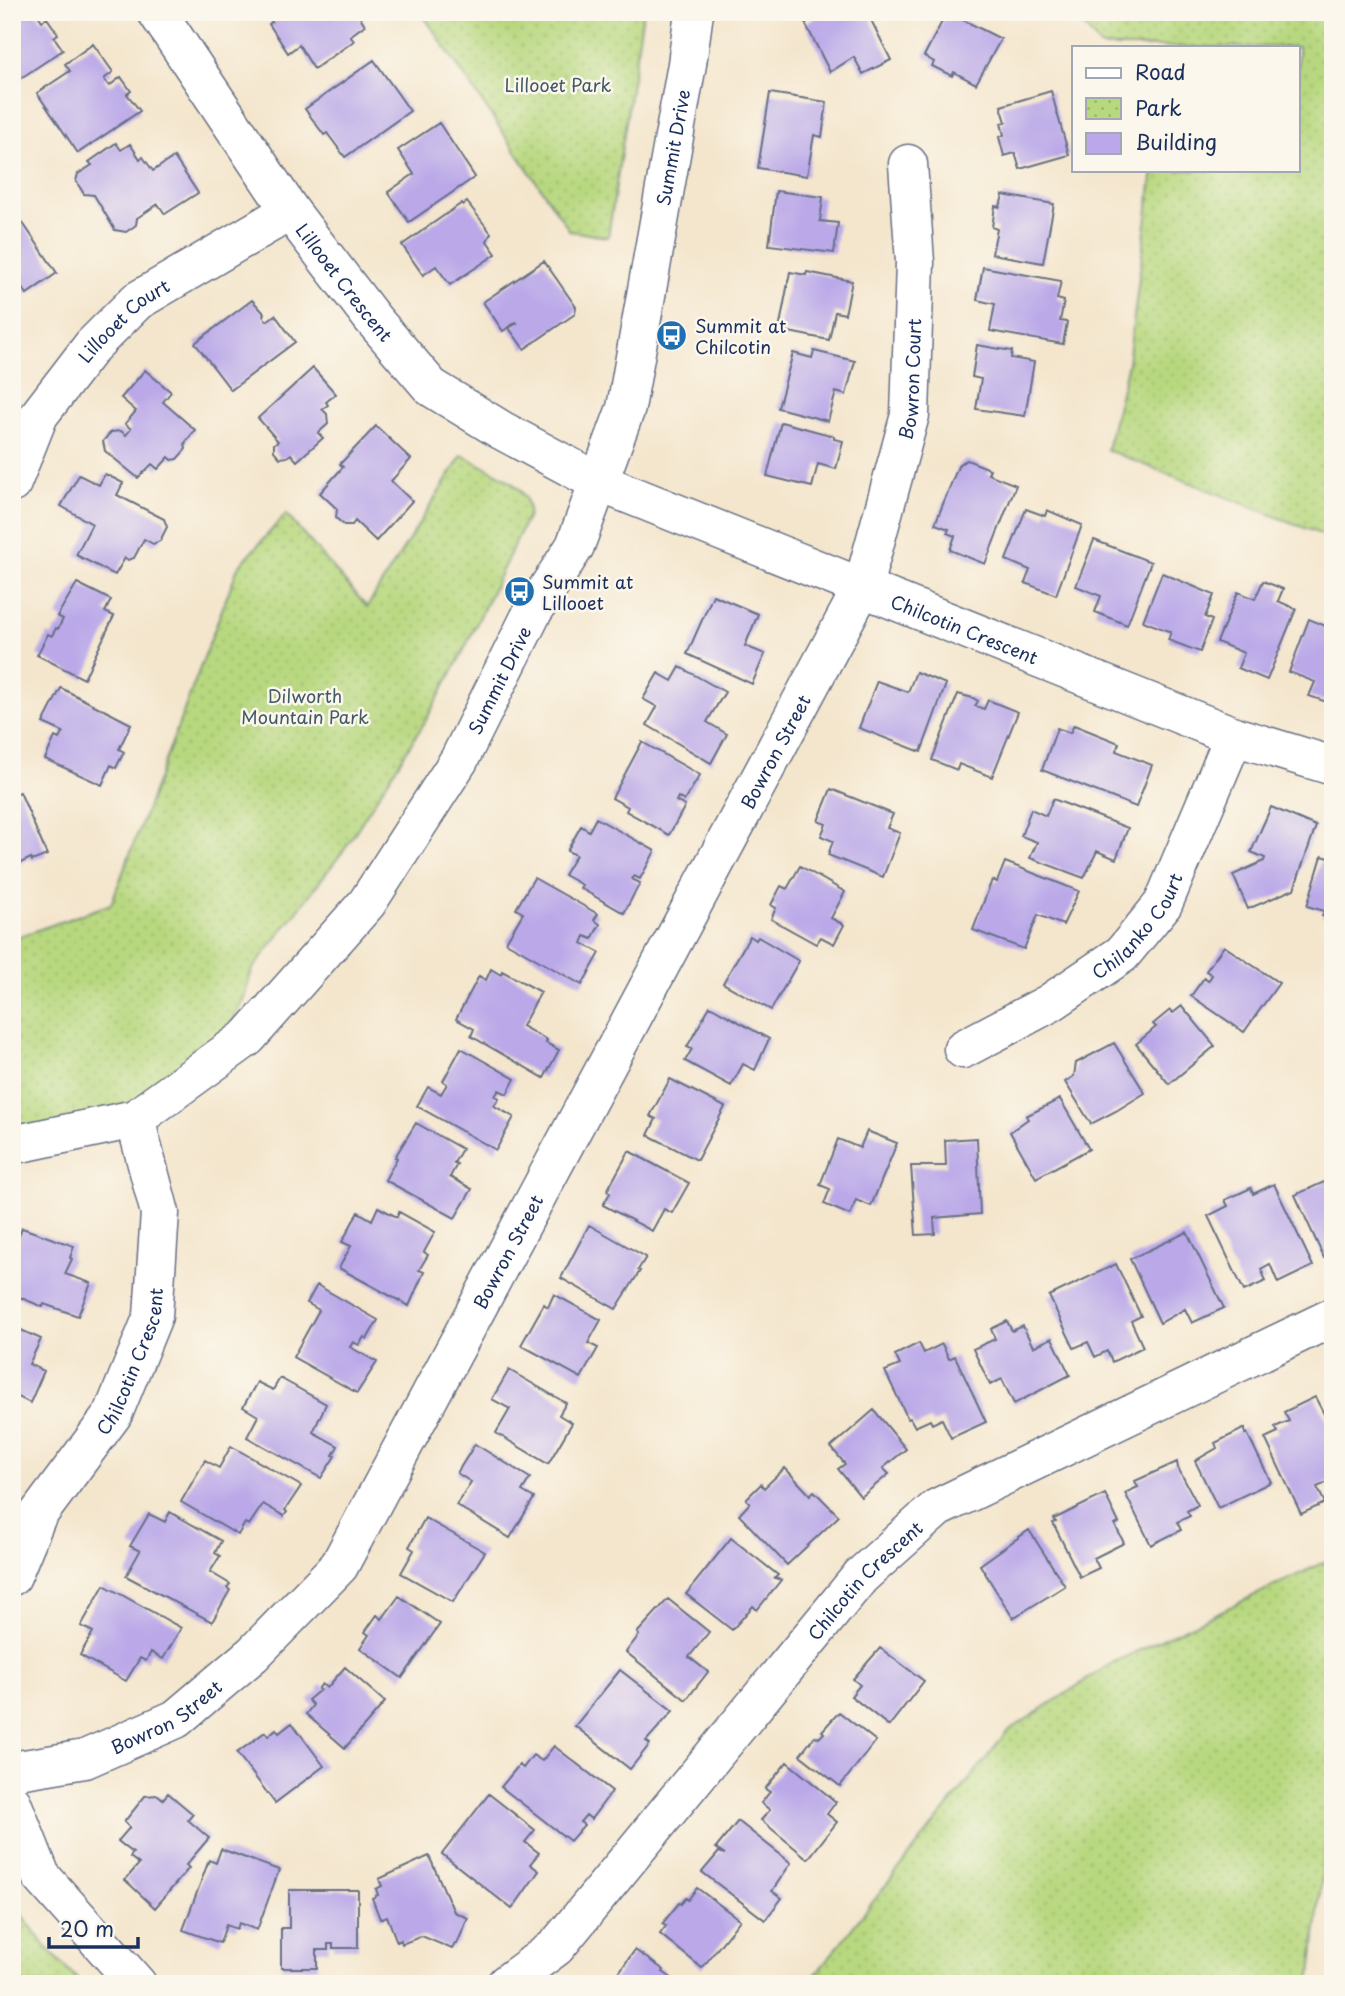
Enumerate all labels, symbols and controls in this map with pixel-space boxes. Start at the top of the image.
legend [1072,46,1300,172]
text: Road [1135,55,1186,87]
park label: Lillooet Park [504,71,612,98]
street label: Summit Drive [649,87,696,208]
text: Park [1135,91,1182,123]
text: Building [1135,125,1217,157]
street label: Lillooet Crescent [290,217,400,347]
street label: Lillooet Court [71,272,174,368]
place label: Summit at Chilcotin [695,312,786,360]
bus stop icon: Summit at Chilcotin [655,318,689,352]
street label: Bowron Court [891,318,927,442]
place label: Summit at Lillooet [542,568,633,616]
bus stop icon: Summit at Lillooet [502,574,536,608]
street label: Chilcotin Crescent [887,587,1042,670]
street label: Summit Drive [460,621,537,739]
park label: Dilworth Mountain Park [241,682,369,730]
street label: Bowron Street [733,689,816,813]
street label: Chilanko Court [1086,868,1188,985]
street label: Bowron Street [466,1189,549,1313]
street label: Chilcotin Crescent [89,1287,168,1440]
street label: Chilcotin Crescent [801,1514,928,1645]
street label: Bowron Street [106,1673,227,1760]
scale bar [49,1905,138,1949]
text: 20 m [60,1912,114,1944]

